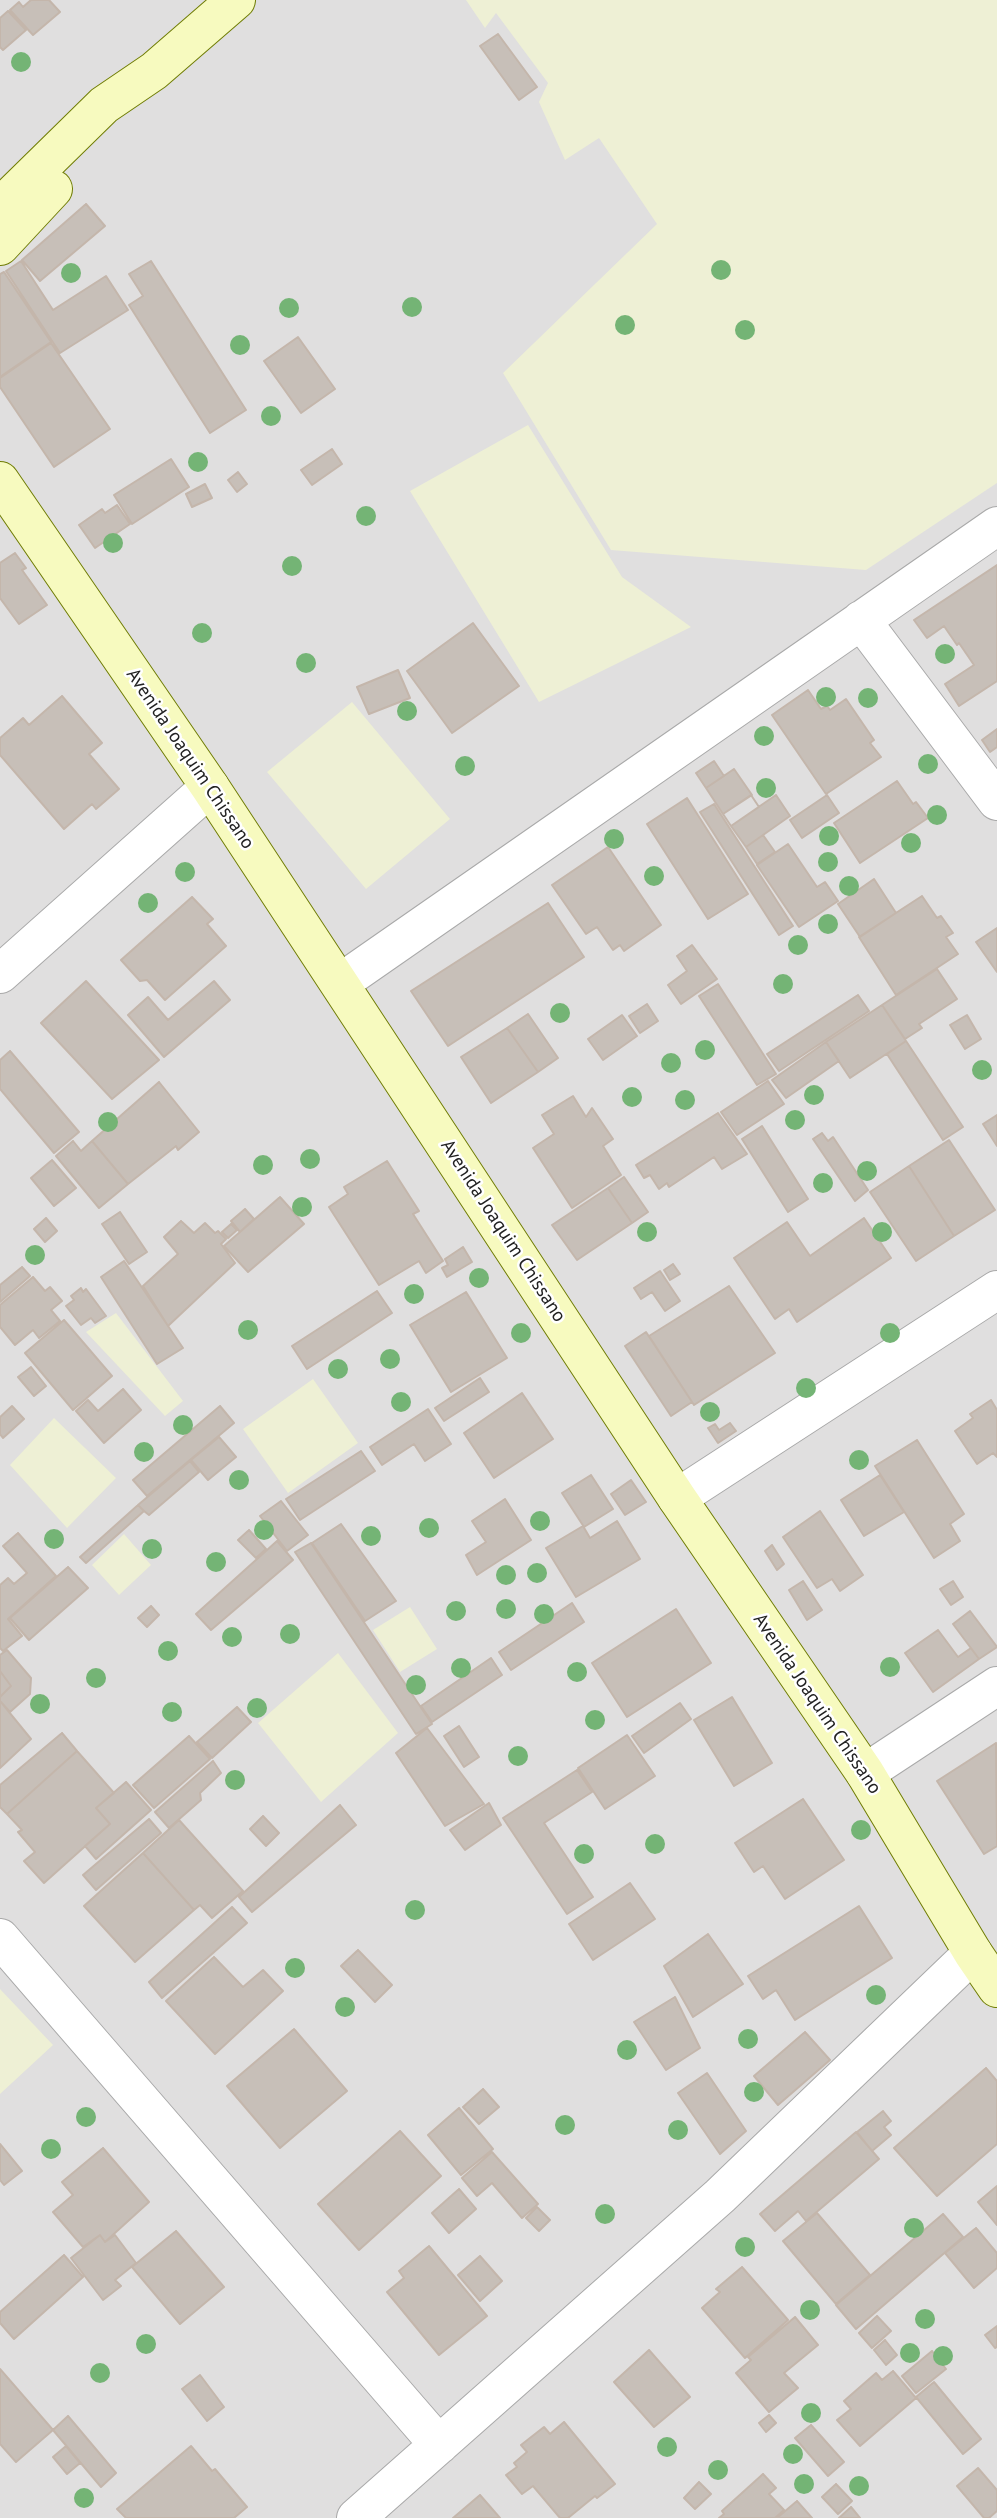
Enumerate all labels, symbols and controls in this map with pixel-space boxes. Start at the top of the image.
street label: Avenida Joaquim Chissano [121,664,259,854]
street label: Avenida Joaquim Chissano [435,1136,571,1326]
street label: Avenida Joaquim Chissano [748,1609,886,1799]

